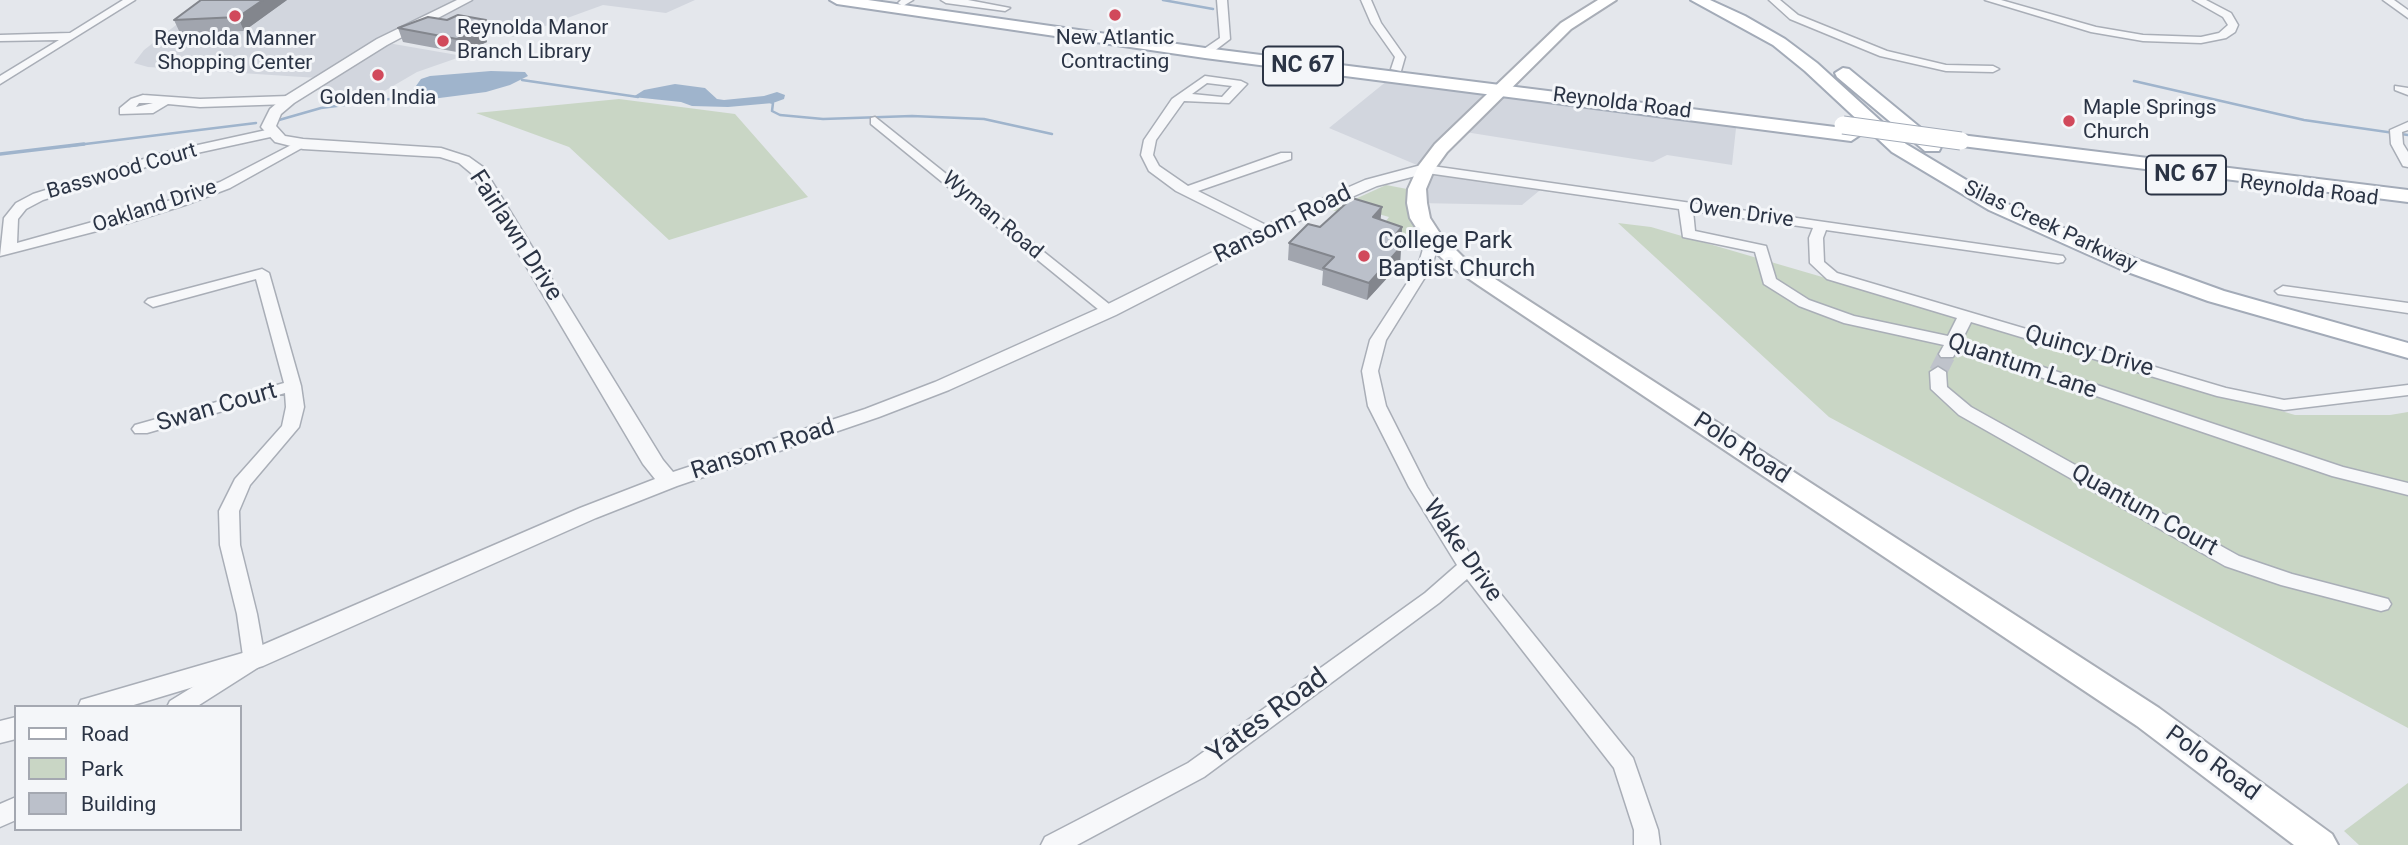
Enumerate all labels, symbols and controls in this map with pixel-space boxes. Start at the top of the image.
marker: New Atlantic Contracting [1107,7,1123,23]
marker: Reynolda Manner Shopping Center [227,8,243,24]
place label: Reynolda Manor Branch Library [457,16,608,66]
place label: New Atlantic Contracting [1056,26,1174,76]
place label: Reynolda Manner Shopping Center [154,27,316,77]
marker: Reynolda Manor Branch Library [435,33,451,49]
road number: NC 67 [1263,46,1343,86]
marker: Golden India [370,67,386,83]
street label: Reynolda Road [1551,83,1693,125]
place label: Golden India [320,86,436,112]
place label: Maple Springs Church [2083,96,2217,146]
marker: Maple Springs Church [2061,113,2077,129]
street label: Basswood Court [44,139,200,205]
road number: NC 67 [2146,156,2226,194]
street label: Fairlawn Drive [462,165,568,307]
street label: Wyman Road [937,167,1047,265]
street label: Reynolda Road [2238,170,2380,212]
street label: Oakland Drive [90,175,220,239]
street label: Silas Creek Parkway [1959,176,2141,278]
street label: Ransom Road [1210,179,1356,271]
street label: Owen Drive [1687,194,1795,234]
place label: College Park Baptist Church [1378,228,1535,284]
marker: College Park Baptist Church [1356,248,1372,264]
street label: Quincy Drive [2021,320,2157,384]
street label: Quantum Lane [1944,328,2100,406]
street label: Swan Court [154,377,280,439]
street label: Polo Road [1687,407,1795,491]
street label: Ransom Road [688,413,838,487]
street label: Quantum Court [2066,459,2222,563]
street label: Wake Drive [1416,494,1508,608]
street label: Yates Road [1201,662,1335,772]
legend [14,705,242,831]
street label: Polo Road [2159,720,2265,808]
text: Road [81,722,129,746]
text: Park [81,757,123,781]
text: Building [81,792,156,816]

